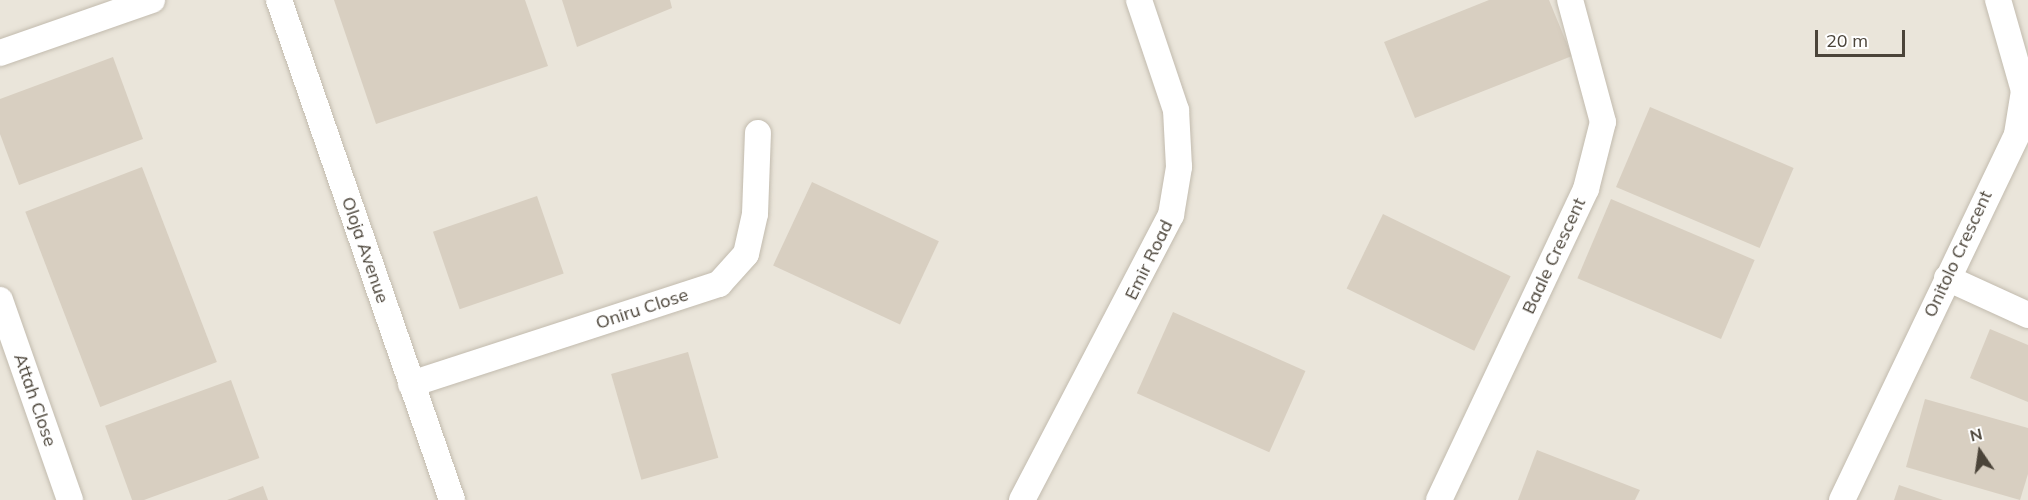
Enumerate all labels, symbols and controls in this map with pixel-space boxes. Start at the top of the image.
scale bar [1818,18,1908,56]
text: 20 m [1826,29,1868,52]
street label: Onitolo Crescent [1919,187,1997,321]
street label: Oloja Avenue [337,194,393,306]
street label: Baale Crescent [1518,195,1590,317]
street label: Emir Road [1120,217,1178,303]
street label: Oniru Close [593,284,691,334]
street label: Attah Close [9,351,61,449]
north arrow [1950,422,2010,482]
text: N [1968,423,1984,446]

